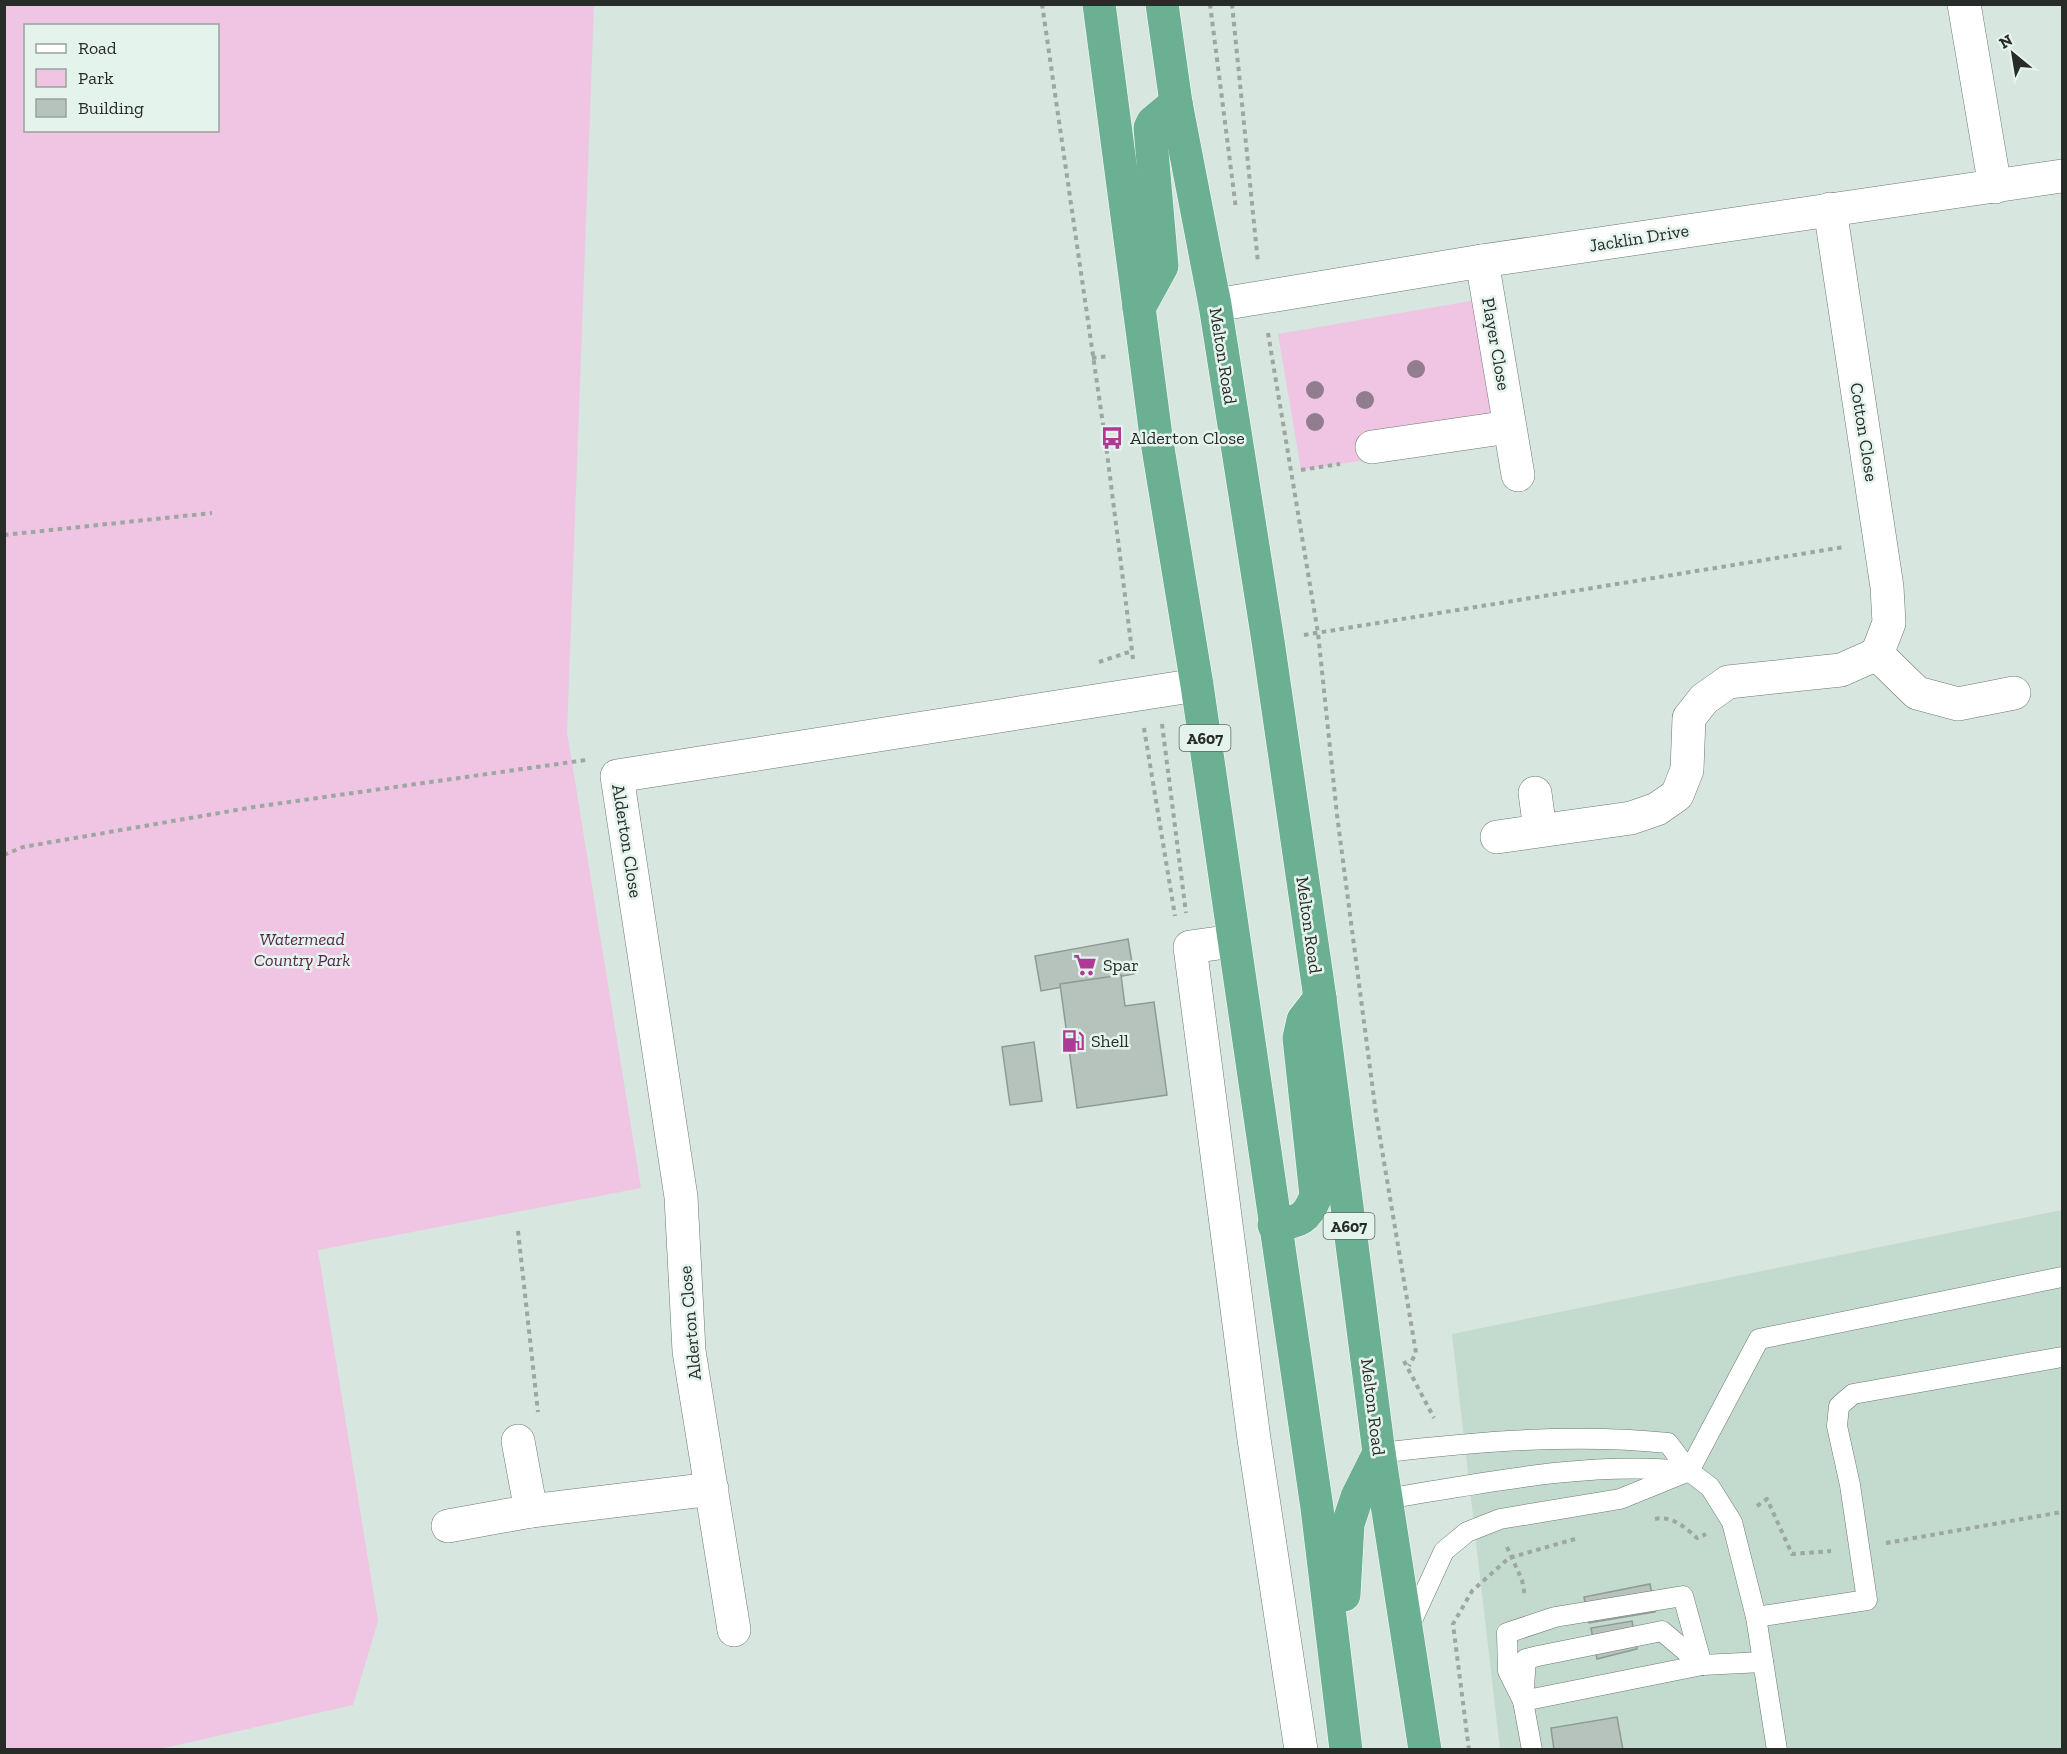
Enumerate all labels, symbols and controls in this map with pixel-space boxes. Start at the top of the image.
legend [24,24,219,132]
north arrow [1983,24,2043,84]
text: N [1996,30,2016,53]
text: Road [78,37,117,59]
text: Park [78,67,114,89]
text: Building [78,97,144,119]
street label: Jacklin Drive [1588,219,1690,257]
street label: Player Close [1477,296,1515,392]
street label: Melton Road [1204,306,1242,406]
street label: Cotton Close [1845,381,1883,483]
bus stop icon: Alderton Close [1099,425,1125,451]
place label: Alderton Close [1130,427,1245,449]
road number: A607 [1180,725,1230,751]
street label: Alderton Close [607,783,647,899]
street label: Melton Road [1291,875,1327,975]
park label: Watermead Country Park [254,928,350,971]
supermarket icon: Spar [1072,952,1098,978]
place label: Spar [1103,954,1139,976]
fuel station icon: Shell [1060,1028,1086,1054]
place label: Shell [1091,1030,1129,1052]
road number: A607 [1324,1213,1374,1239]
street label: Alderton Close [674,1265,706,1381]
street label: Melton Road [1356,1357,1390,1457]

